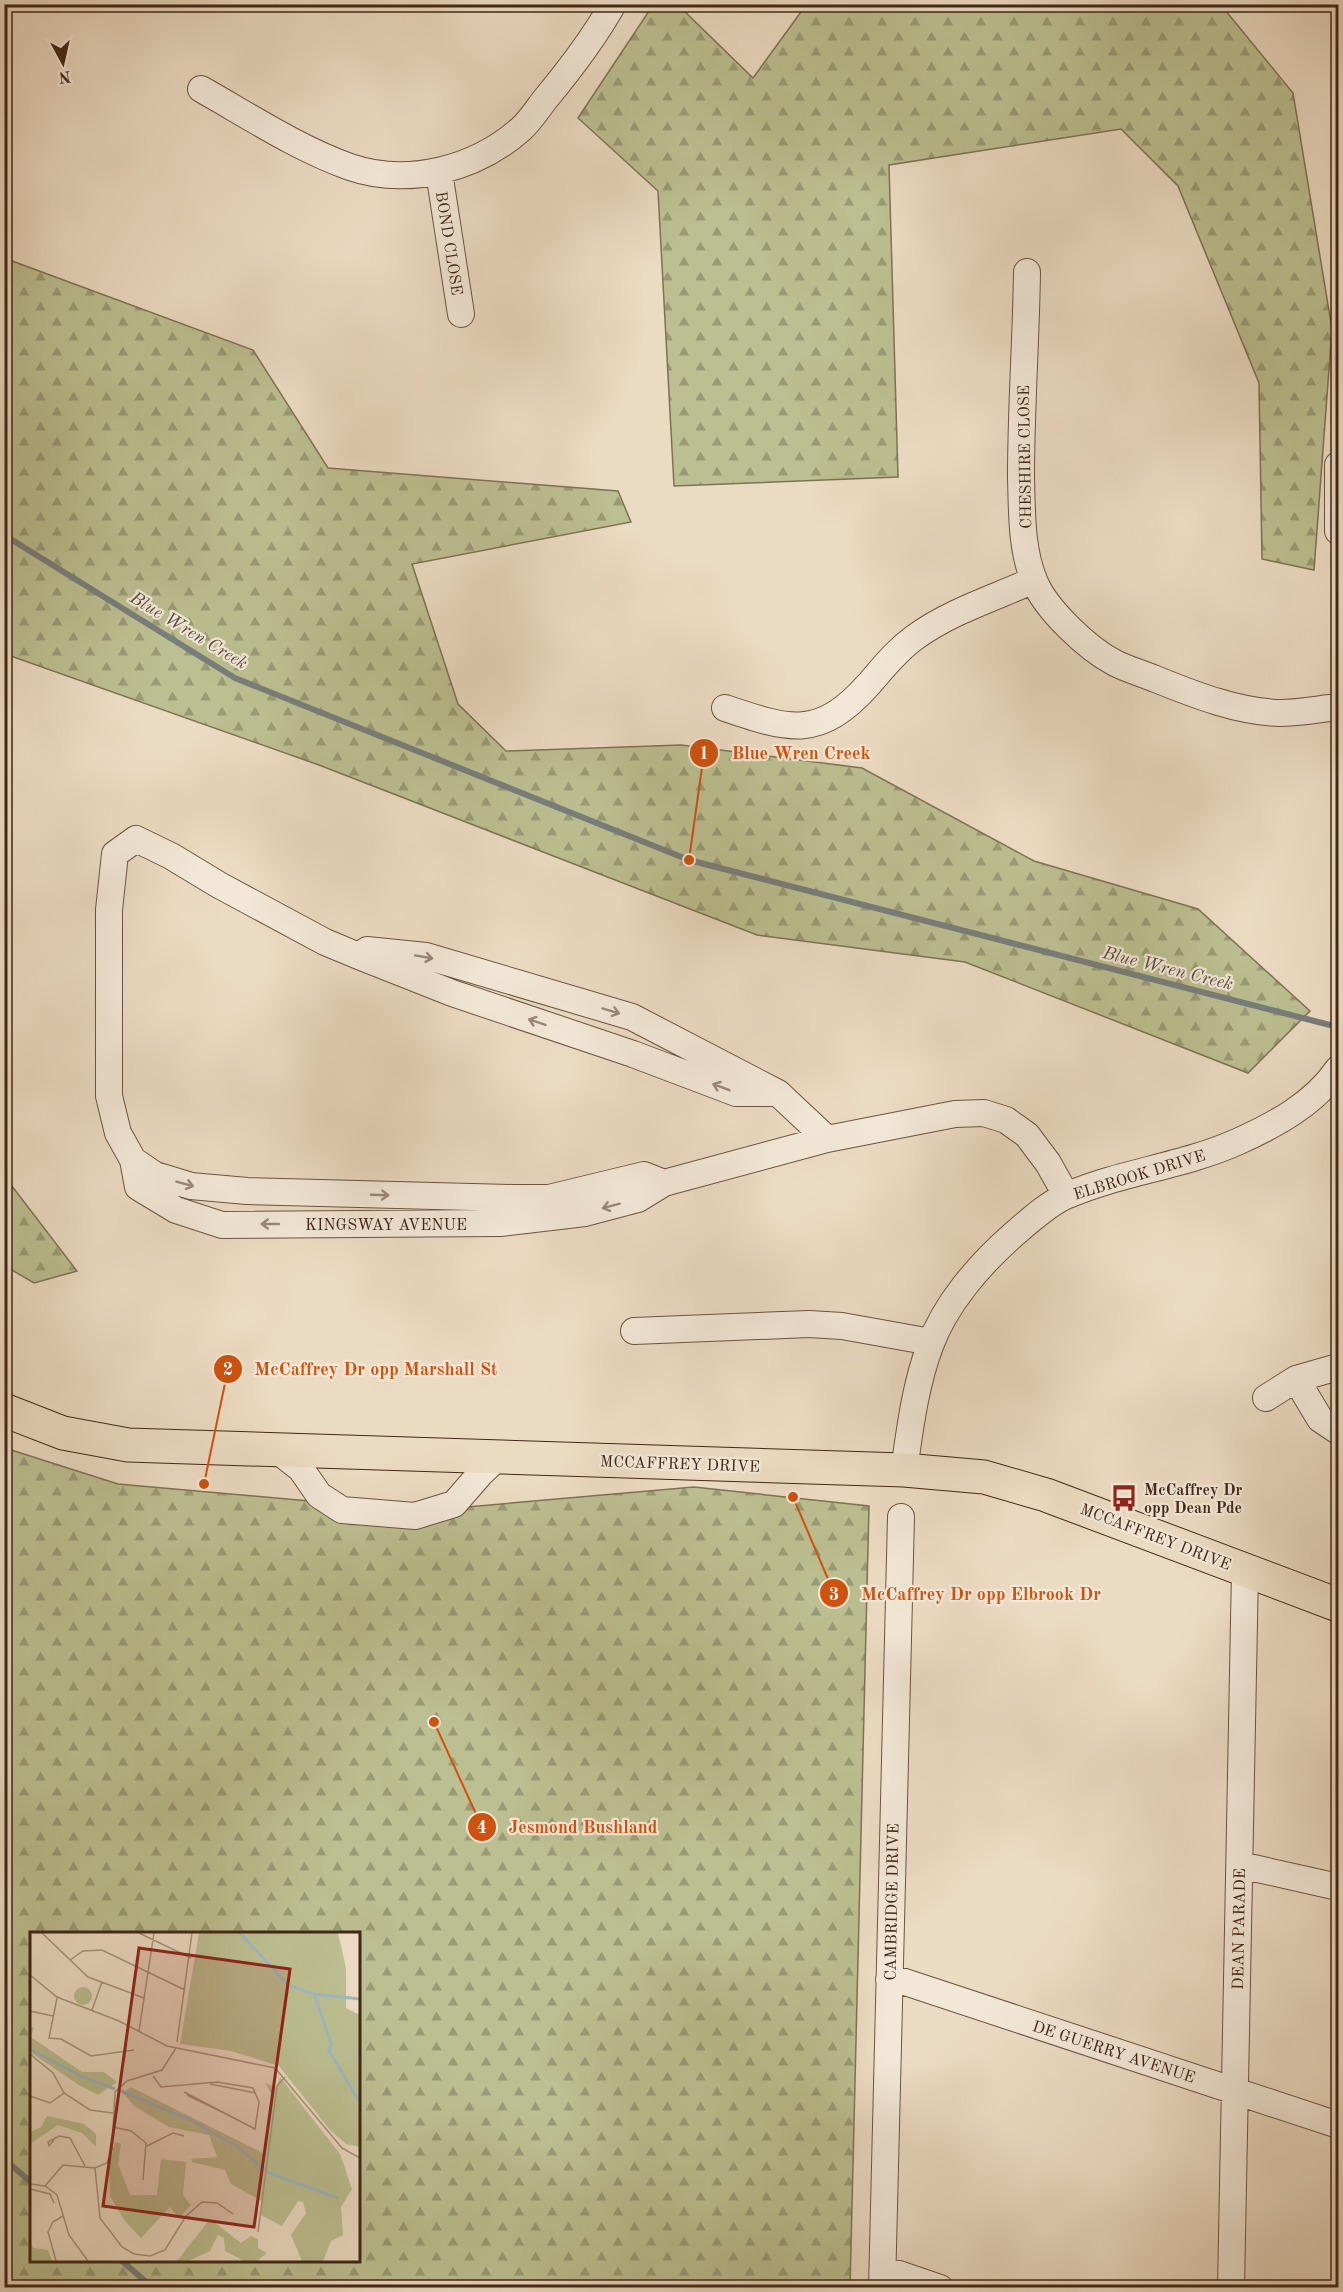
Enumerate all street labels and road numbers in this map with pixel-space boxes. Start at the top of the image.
street label: BOND CLOSE [432,190,464,296]
street label: CHESHIRE CLOSE [1017,385,1035,529]
street label: ELBROOK DRIVE [1072,1148,1207,1204]
street label: KINGSWAY AVENUE [305,1218,467,1234]
street label: MCCAFFREY DRIVE [600,1454,760,1476]
street label: MCCAFFREY DRIVE [1078,1502,1233,1574]
street label: CAMBRIDGE DRIVE [884,1823,902,1981]
street label: DEAN PARADE [1231,1868,1249,1990]
street label: DE GUERRY AVENUE [1030,2019,1197,2087]

